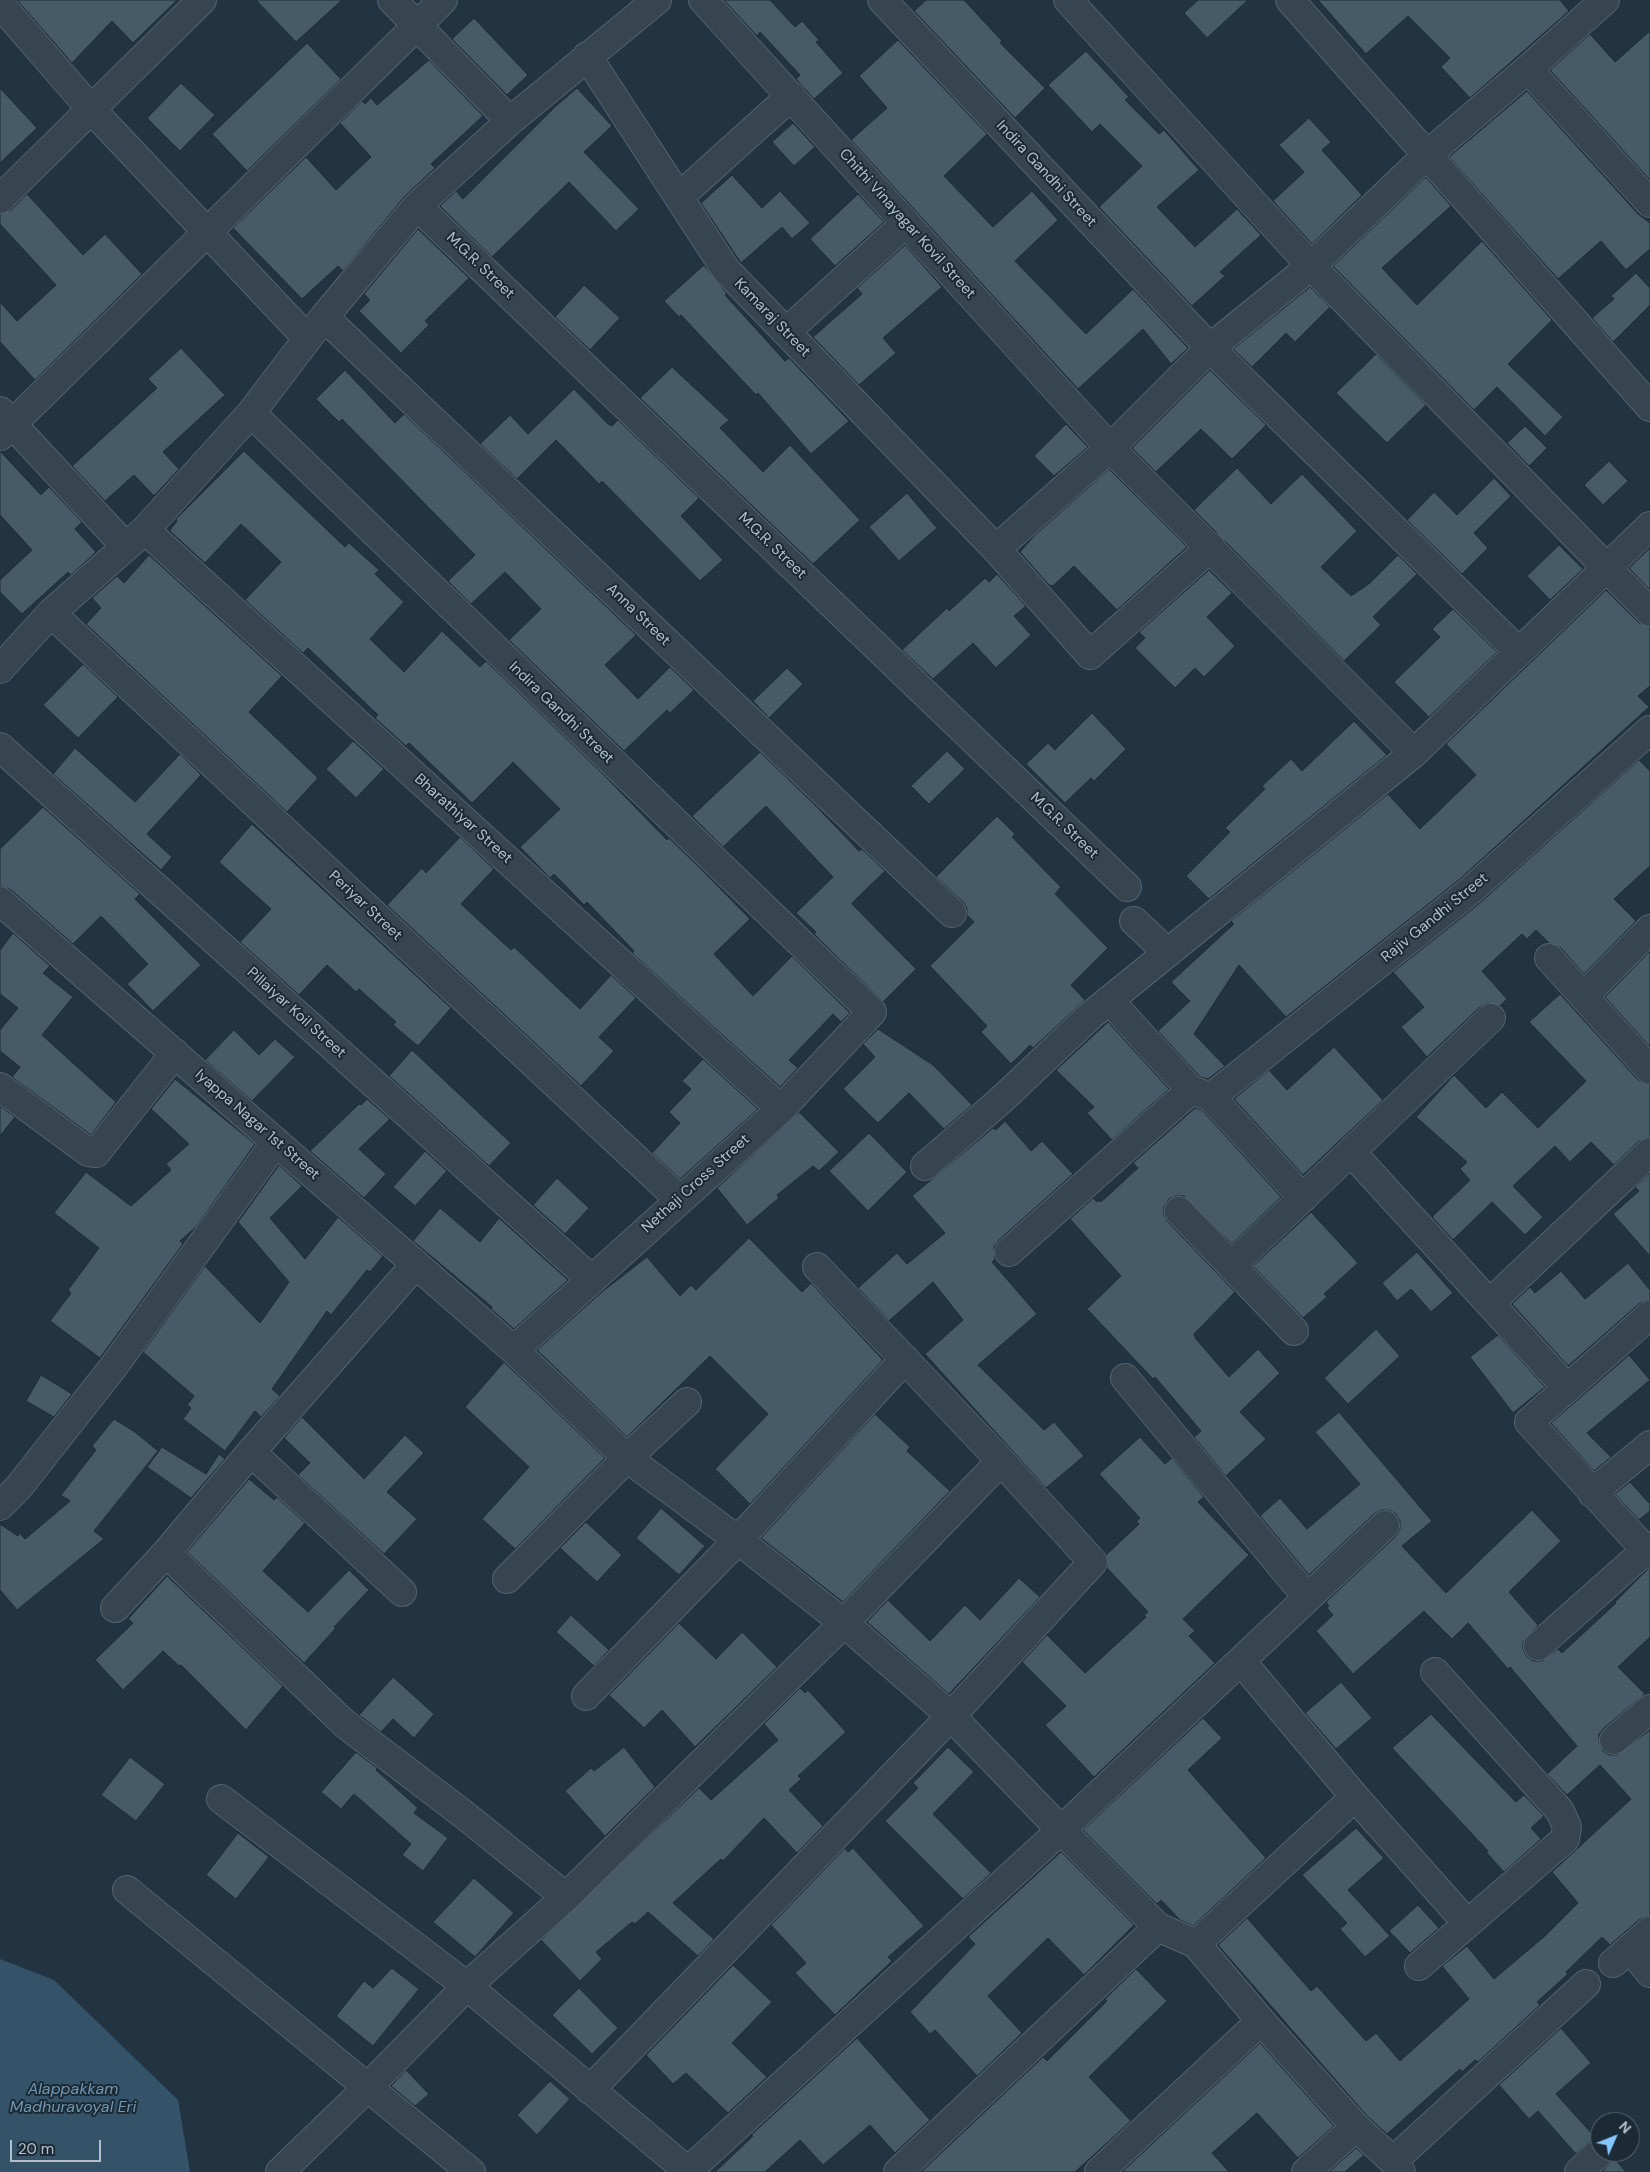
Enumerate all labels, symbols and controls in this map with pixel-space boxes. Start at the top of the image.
street label: Indira Gandhi Street [992,117,1100,231]
street label: Chithi Vinayagar Kovil Street [835,145,979,303]
street label: M.G.R. Street [442,229,518,303]
street label: Kamaraj Street [730,275,814,361]
street label: M.G.R. Street [734,509,810,583]
street label: Anna Street [602,580,674,650]
street label: Indira Gandhi Street [505,658,617,768]
street label: Bharathiyar Street [410,770,516,868]
street label: M.G.R. Street [1026,789,1102,863]
street label: Periyar Street [324,867,406,945]
street label: Rajiv Gandhi Street [1378,869,1492,967]
street label: Pillaiyar Koil Street [243,964,349,1062]
street label: Iyappa Nagar 1st Street [191,1066,323,1184]
street label: Nethaji Cross Street [638,1131,754,1237]
water label: Alappakkam Madhuravoyal Eri [10,2080,136,2118]
north arrow [1590,2112,1640,2162]
text: N [1615,2117,1635,2137]
scale bar [12,2130,104,2162]
text: 20 m [18,2139,54,2159]

